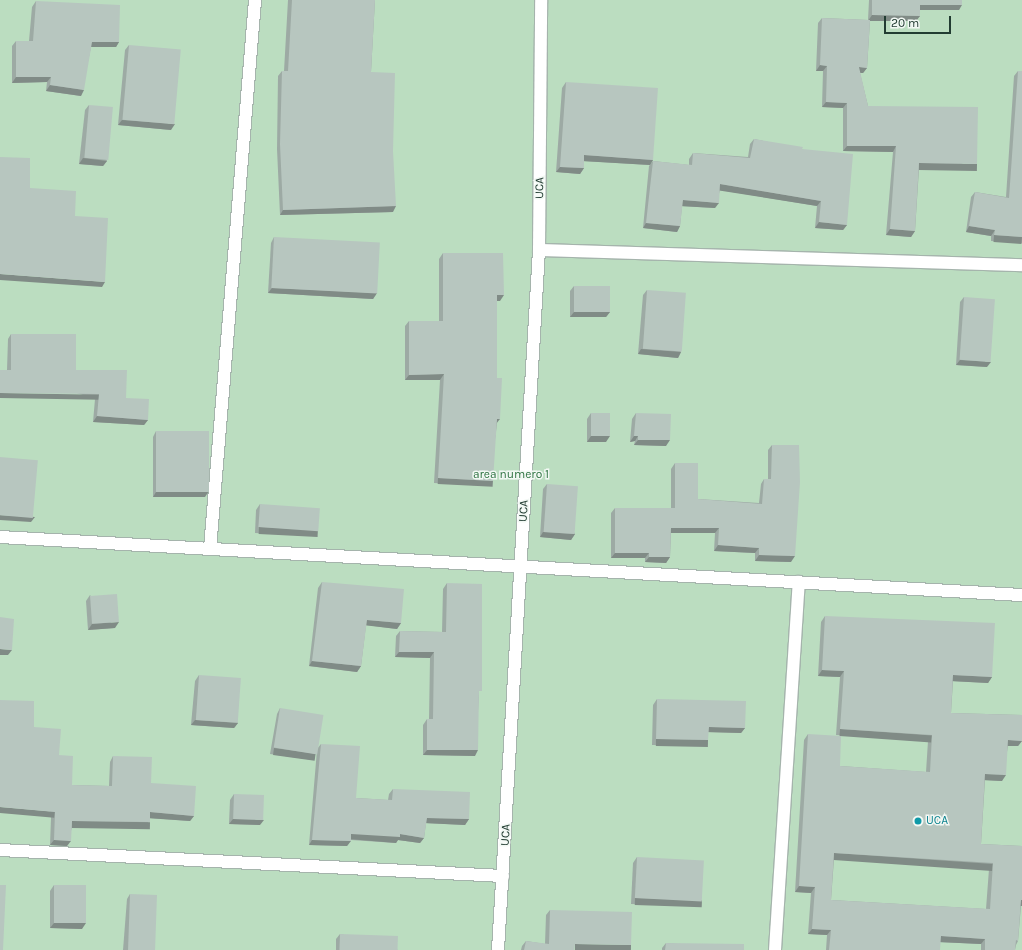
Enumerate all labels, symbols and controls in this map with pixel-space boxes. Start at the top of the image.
scale bar [886,8,953,34]
text: 20 m [891,16,919,30]
street label: UCA [533,177,547,199]
park label: area numero 1 [473,468,549,482]
street label: UCA [516,500,532,522]
place label: UCA [926,814,948,828]
marker: UCA [913,816,923,826]
street label: UCA [498,824,514,846]

